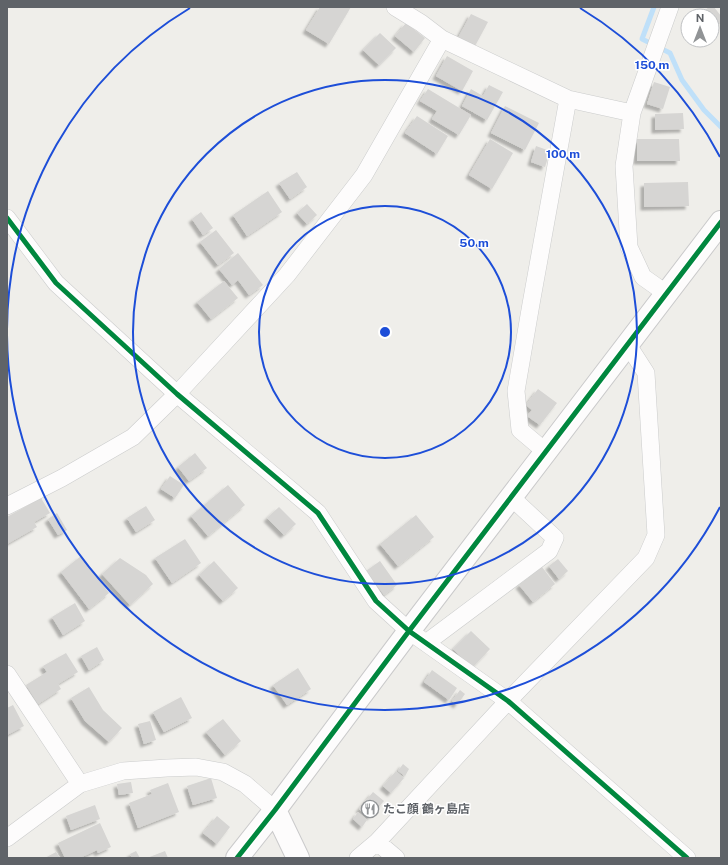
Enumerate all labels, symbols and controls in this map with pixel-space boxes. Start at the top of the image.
north arrow [680,8,720,48]
text: N [696,12,704,24]
text: 150 m [635,58,669,72]
text: 100 m [546,147,580,161]
text: 50 m [459,236,489,250]
centre of rings [378,325,392,339]
restaurant icon: たこ顔 鶴ヶ島店 [360,799,380,819]
place label: たこ顔 鶴ヶ島店 [383,802,470,816]

